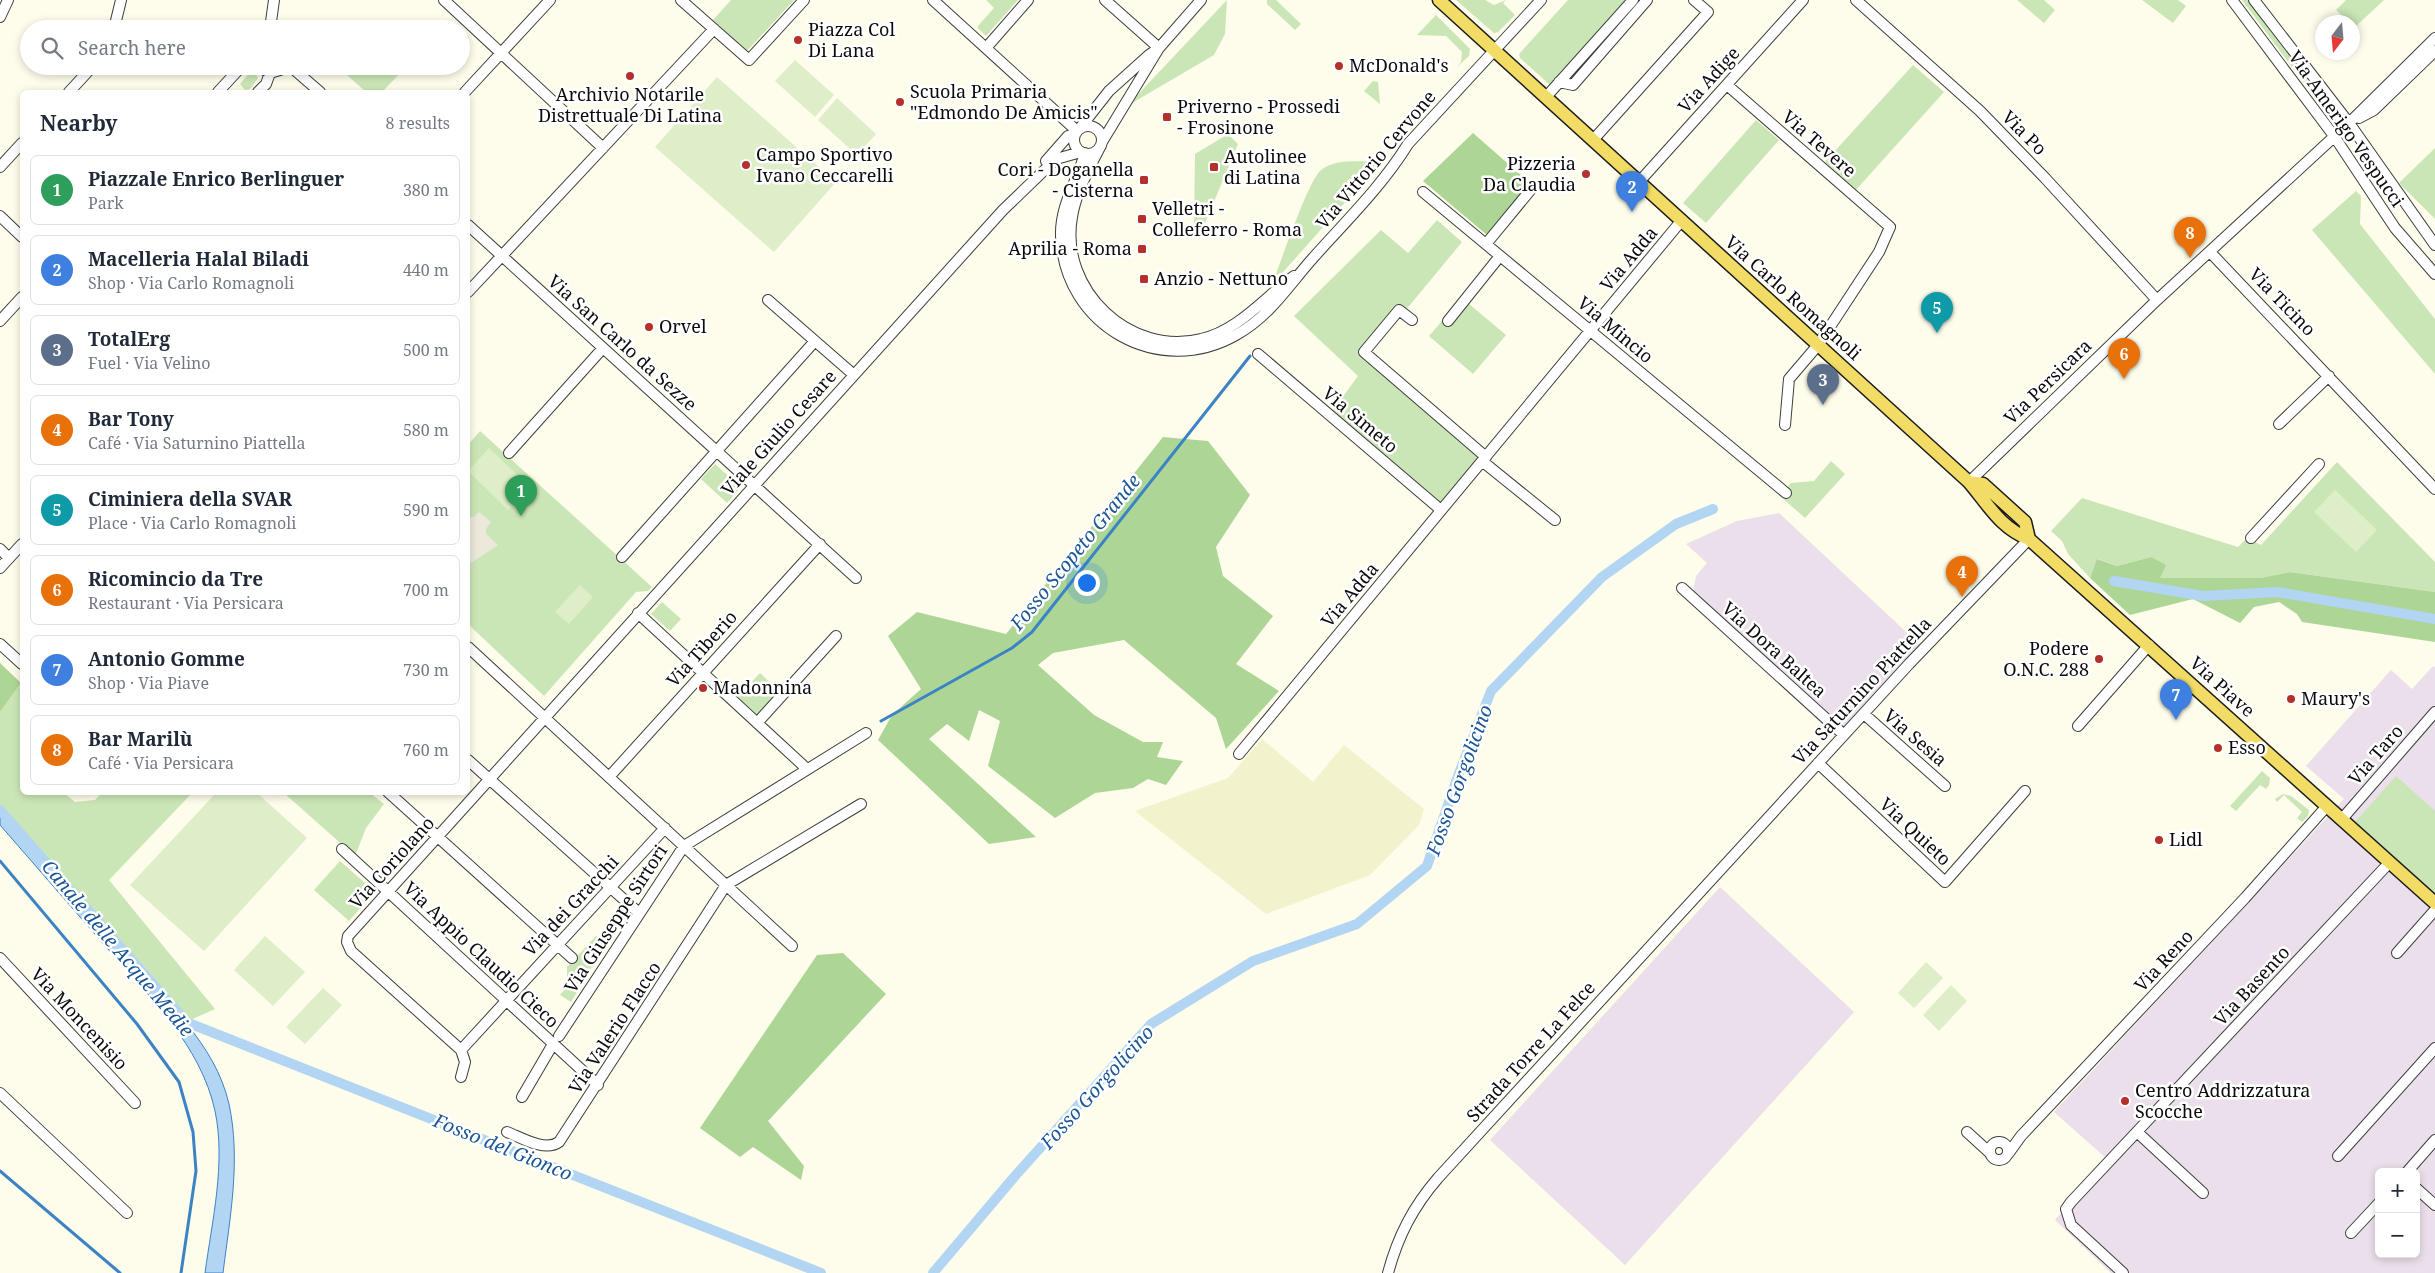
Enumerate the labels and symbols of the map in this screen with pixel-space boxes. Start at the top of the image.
north arrow [2315,15,2360,60]
place label: Piazza Col Di Lana [808,17,895,62]
marker: Piazza Col Di Lana [792,34,804,46]
street label: Via Adige [1672,41,1744,118]
street label: Via Amerigo Vespucci [2284,45,2410,212]
place label: McDonald's [1349,53,1449,77]
marker: McDonald's [1333,60,1345,72]
marker: Archivio Notarile Distrettuale Di Latina [624,70,636,82]
place label: Scuola Primaria "Edmondo De Amicis" [910,79,1098,124]
place label: Archivio Notarile Distrettuale Di Latina [538,82,722,127]
street label: Via Vittorio Cervone [1310,85,1440,234]
place label: Priverno - Prossedi - Frosinone [1177,94,1340,139]
marker: Scuola Primaria "Edmondo De Amicis" [894,96,906,108]
street label: Via Tevere [1778,104,1862,182]
street label: Via Po [1997,105,2052,160]
marker: Priverno - Prossedi - Frosinone [1161,111,1173,123]
place label: Campo Sportivo Ivano Ceccarelli [756,142,894,187]
place label: Autolinee di Latina [1224,144,1307,189]
place label: Pizzeria Da Claudia [1483,151,1576,196]
place label: Cori - Doganella - Cisterna [998,157,1134,202]
marker: Campo Sportivo Ivano Ceccarelli [740,159,752,171]
marker: Autolinee di Latina [1208,161,1220,173]
marker: Pizzeria Da Claudia [1580,168,1592,180]
pin: 2 [1616,171,1648,212]
marker: Cori - Doganella - Cisterna [1138,174,1150,186]
place label: Velletri - Colleferro - Roma [1152,196,1302,241]
marker: Velletri - Colleferro - Roma [1136,213,1148,225]
pin: 8 [2174,217,2206,258]
street label: Via Adda [1594,221,1662,296]
street label: Via Carlo Romagnoli [1720,230,1867,365]
place label: Aprilia - Roma [1008,236,1132,260]
marker: Aprilia - Roma [1136,243,1148,255]
street label: Via Ticino [2244,262,2321,341]
place label: Anzio - Nettuno [1154,266,1288,290]
street label: Via San Carlo da Sezze [543,269,702,416]
marker: Anzio - Nettuno [1138,273,1150,285]
street label: Via Mincio [1573,290,1659,368]
pin: 5 [1921,292,1953,333]
place label: Orvel [659,314,707,338]
marker: Orvel [643,321,655,333]
street label: Via Persicara [1998,333,2096,429]
pin: 6 [2108,338,2140,379]
street label: Viale Giulio Cesare [715,364,841,500]
pin: 3 [1807,364,1839,405]
street label: Via Simeto [1318,381,1403,458]
water label: Fosso Scopeto Grande [1003,469,1146,636]
pin: 1 [505,475,537,516]
pin: 4 [1946,556,1978,597]
street label: Via Adda [1315,557,1383,632]
your location [1074,570,1100,596]
street label: Via Dora Baltea [1717,596,1832,703]
street label: Via Tiberio [661,605,742,692]
street label: Via Saturnino Piattella [1787,611,1936,769]
place label: Podere O.N.C. 288 [2003,636,2089,681]
street label: Via Piave [2185,651,2260,722]
marker: Podere O.N.C. 288 [2093,653,2105,665]
place label: Madonnina [713,675,812,699]
pin: 7 [2160,679,2192,720]
marker: Madonnina [697,682,709,694]
place label: Maury's [2301,686,2370,710]
marker: Maury's [2285,693,2297,705]
water label: Fosso Gorgolicino [1419,701,1498,860]
street label: Via Sesia [1879,703,1952,771]
street label: Via Taro [2342,719,2408,789]
place label: Esso [2228,735,2266,759]
marker: Esso [2212,742,2224,754]
street label: Via Quieto [1875,792,1957,871]
street label: Via Coriolano [343,811,439,914]
place label: Lidl [2169,827,2203,851]
marker: Lidl [2153,834,2165,846]
street label: Via Giuseppe Sirtori [558,840,672,997]
street label: Via dei Gracchi [517,849,623,961]
water label: Canale delle Acque Medie [36,854,200,1042]
street label: Via Appio Claudio Cieco [399,876,565,1033]
street label: Via Reno [2129,924,2198,996]
street label: Via Basento [2208,940,2294,1030]
street label: Via Valerio Flacco [562,957,666,1098]
street label: Via Moncenisio [26,962,133,1075]
street label: Strada Torre La Felce [1461,976,1600,1127]
water label: Fosso Gorgolicino [1034,1019,1160,1155]
place label: Centro Addrizzatura Scocche [2135,1078,2310,1123]
marker: Centro Addrizzatura Scocche [2119,1095,2131,1107]
water label: Fosso del Gionco [429,1107,576,1187]

